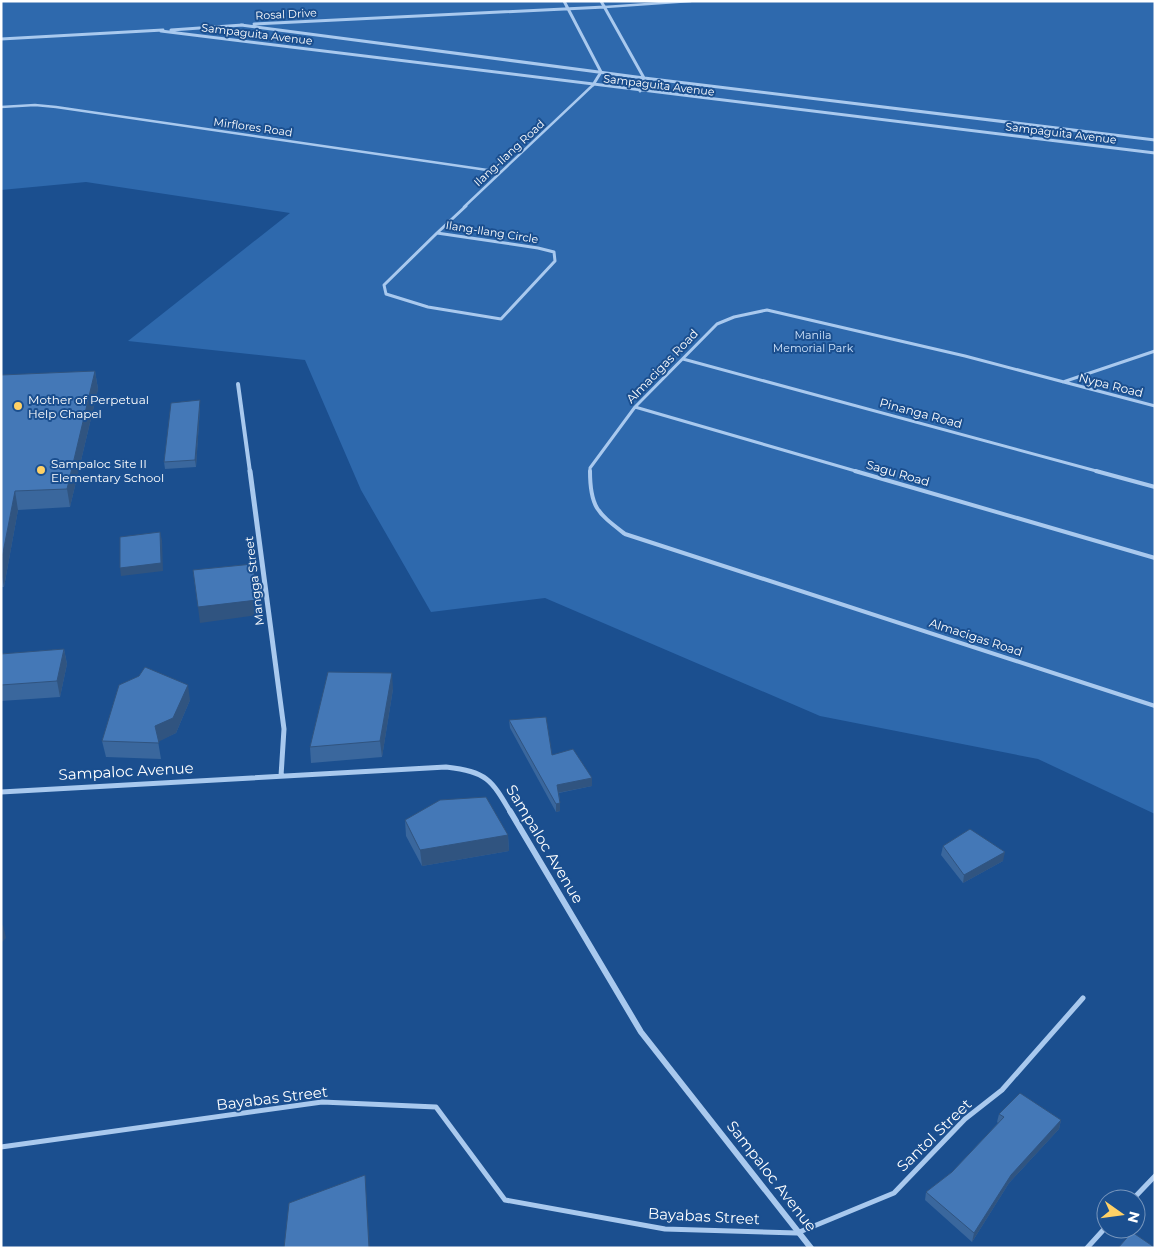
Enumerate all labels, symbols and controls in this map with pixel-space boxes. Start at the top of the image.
street label: Rosal Drive [255,5,317,23]
street label: Sampaguita Avenue [201,20,314,48]
street label: Sampaguita Avenue [603,71,716,99]
street label: Mirflores Road [213,115,293,139]
street label: Ilang-Ilang Road [471,117,547,189]
street label: Sampaguita Avenue [1005,119,1118,147]
street label: Ilang-Ilang Circle [445,218,540,246]
street label: Almacigas Road [623,326,701,406]
park label: Manila Memorial Park [773,328,854,355]
street label: Nypa Road [1077,370,1145,400]
place label: Mother of Perpetual Help Chapel [28,392,149,421]
street label: Pinanga Road [878,395,964,431]
marker: Mother of Perpetual Help Chapel [12,400,24,412]
place label: Sampaloc Site II Elementary School [51,456,164,485]
street label: Sagu Road [865,457,931,489]
marker: Sampaloc Site II Elementary School [35,464,47,476]
street label: Mangga Street [241,536,267,626]
street label: Almacigas Road [927,615,1025,659]
street label: Sampaloc Avenue [58,758,194,784]
street label: Sampaloc Avenue [502,781,588,907]
street label: Bayabas Street [215,1082,329,1114]
street label: Santol Street [893,1095,975,1175]
street label: Sampaloc Avenue [723,1117,821,1235]
north arrow [1096,1189,1146,1239]
street label: Bayabas Street [648,1204,760,1228]
text: N [1124,1209,1144,1225]

